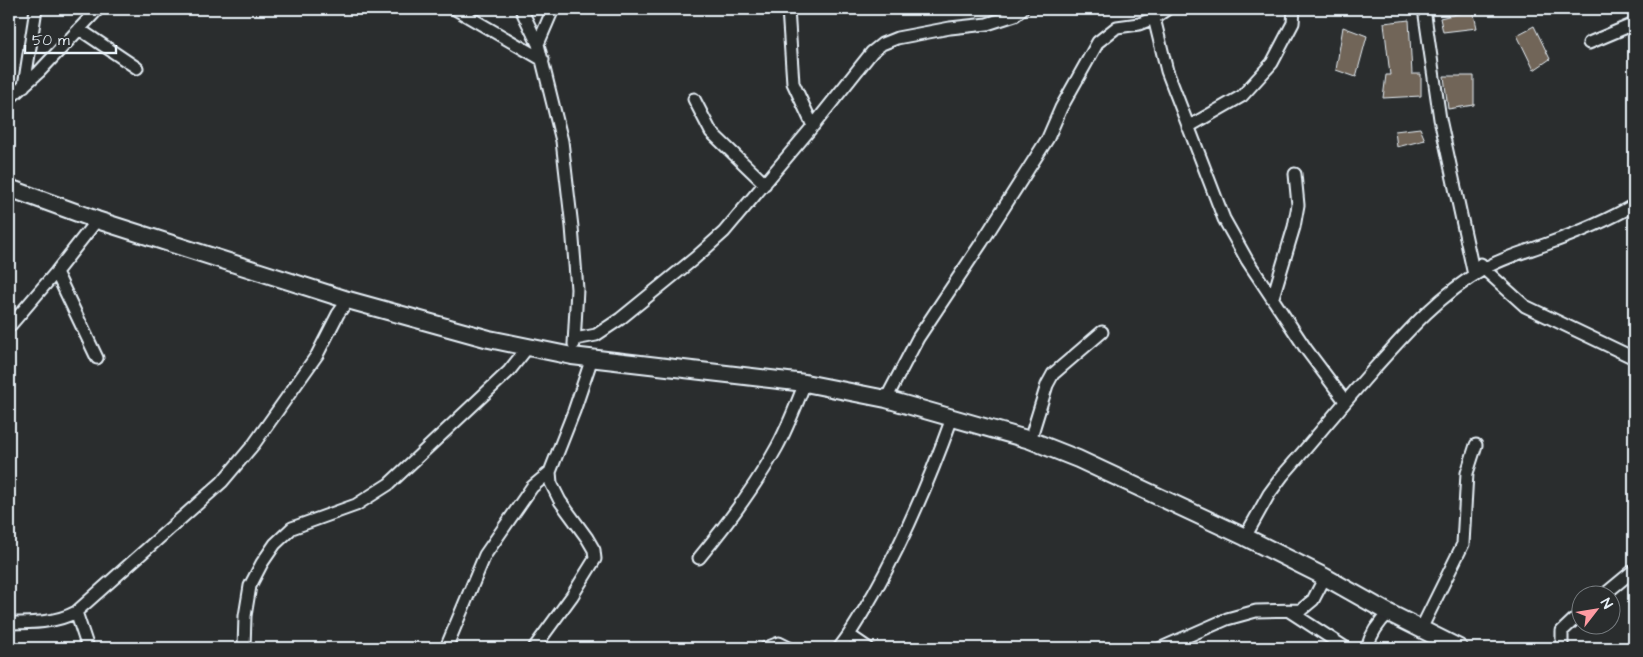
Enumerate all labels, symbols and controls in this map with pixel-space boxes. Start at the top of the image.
scale bar [25,22,116,54]
text: 50 m [32,30,70,51]
north arrow [1570,584,1620,634]
text: N [1595,595,1617,613]

